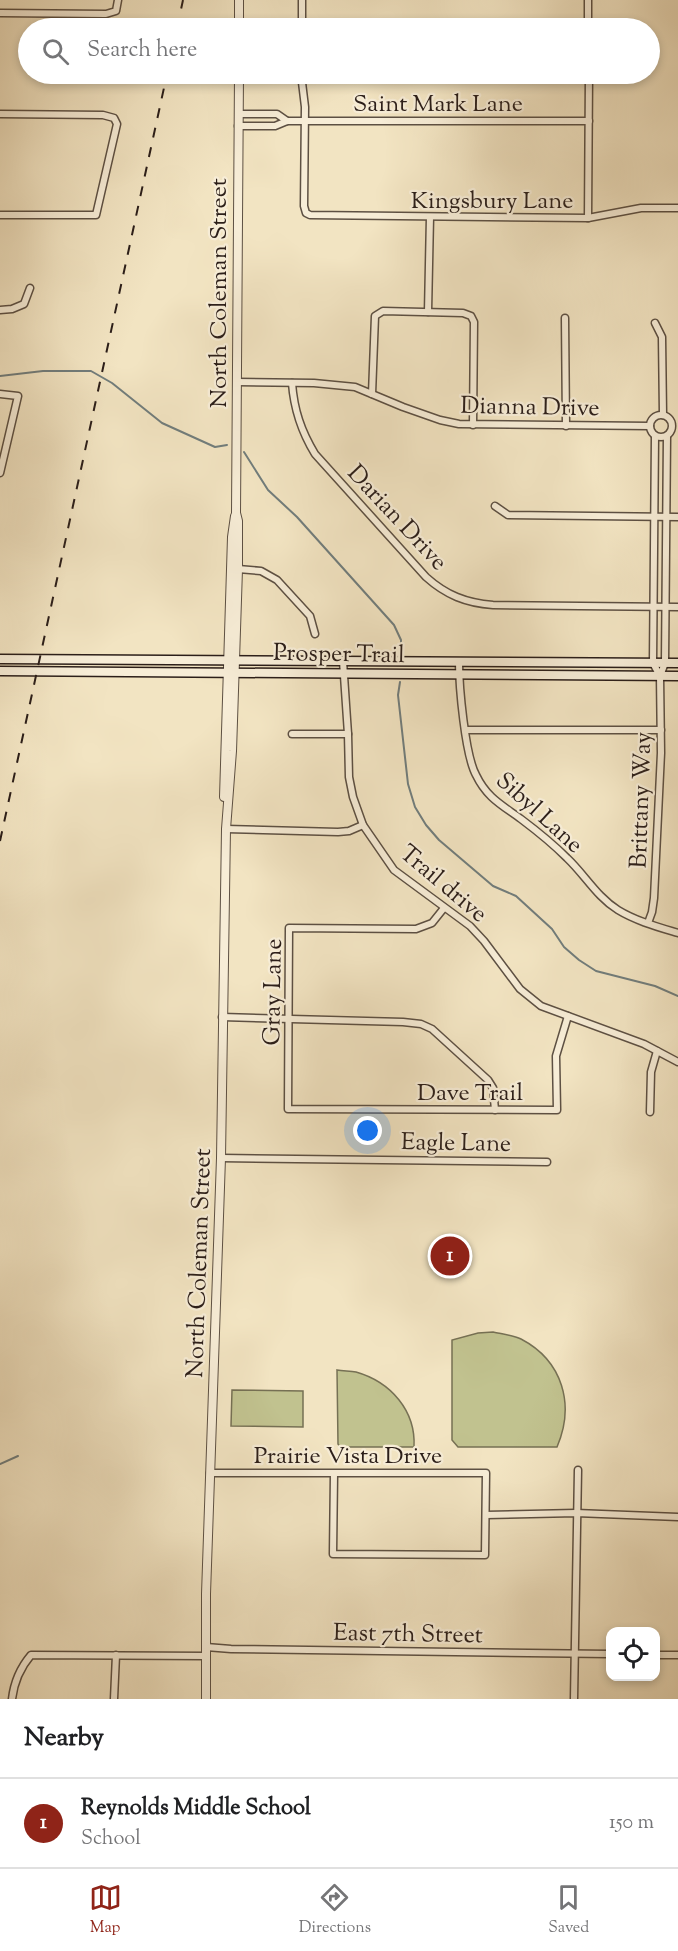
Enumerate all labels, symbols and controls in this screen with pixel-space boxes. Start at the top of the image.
search box [18,18,660,84]
icon: search [39,35,72,68]
text: Search here [87,35,197,67]
street label: Saint Mark Lane [353,88,523,122]
street label: North Coleman Street [203,178,237,408]
street label: Kingsbury Lane [411,185,573,219]
street label: Dianna Drive [460,390,600,426]
street label: Darian Drive [339,458,455,579]
street label: Prosper Trail [273,637,405,673]
street label: Brittany Way [623,731,661,869]
street label: Sibyl Lane [487,765,590,862]
street label: Trail drive [391,838,494,931]
street label: Gray Lane [256,938,292,1046]
street label: Dave Trail [417,1077,523,1111]
your location [353,1116,382,1145]
street label: Eagle Lane [400,1126,511,1162]
street label: North Coleman Street [179,1148,221,1379]
pin: 1 [430,1234,470,1278]
street label: Prairie Vista Drive [254,1440,442,1474]
street label: East 7th Street [333,1617,483,1653]
map controls [606,1627,660,1681]
button: locate [606,1627,660,1681]
text: Nearby [24,1720,104,1757]
text: Reynolds Middle School [81,1793,311,1825]
text: 1 [40,1809,47,1838]
text: 150 m [609,1809,654,1838]
text: School [81,1825,141,1854]
tab: Map [89,1881,122,1940]
tab: Directions [299,1881,371,1940]
tab: Saved [548,1881,589,1940]

